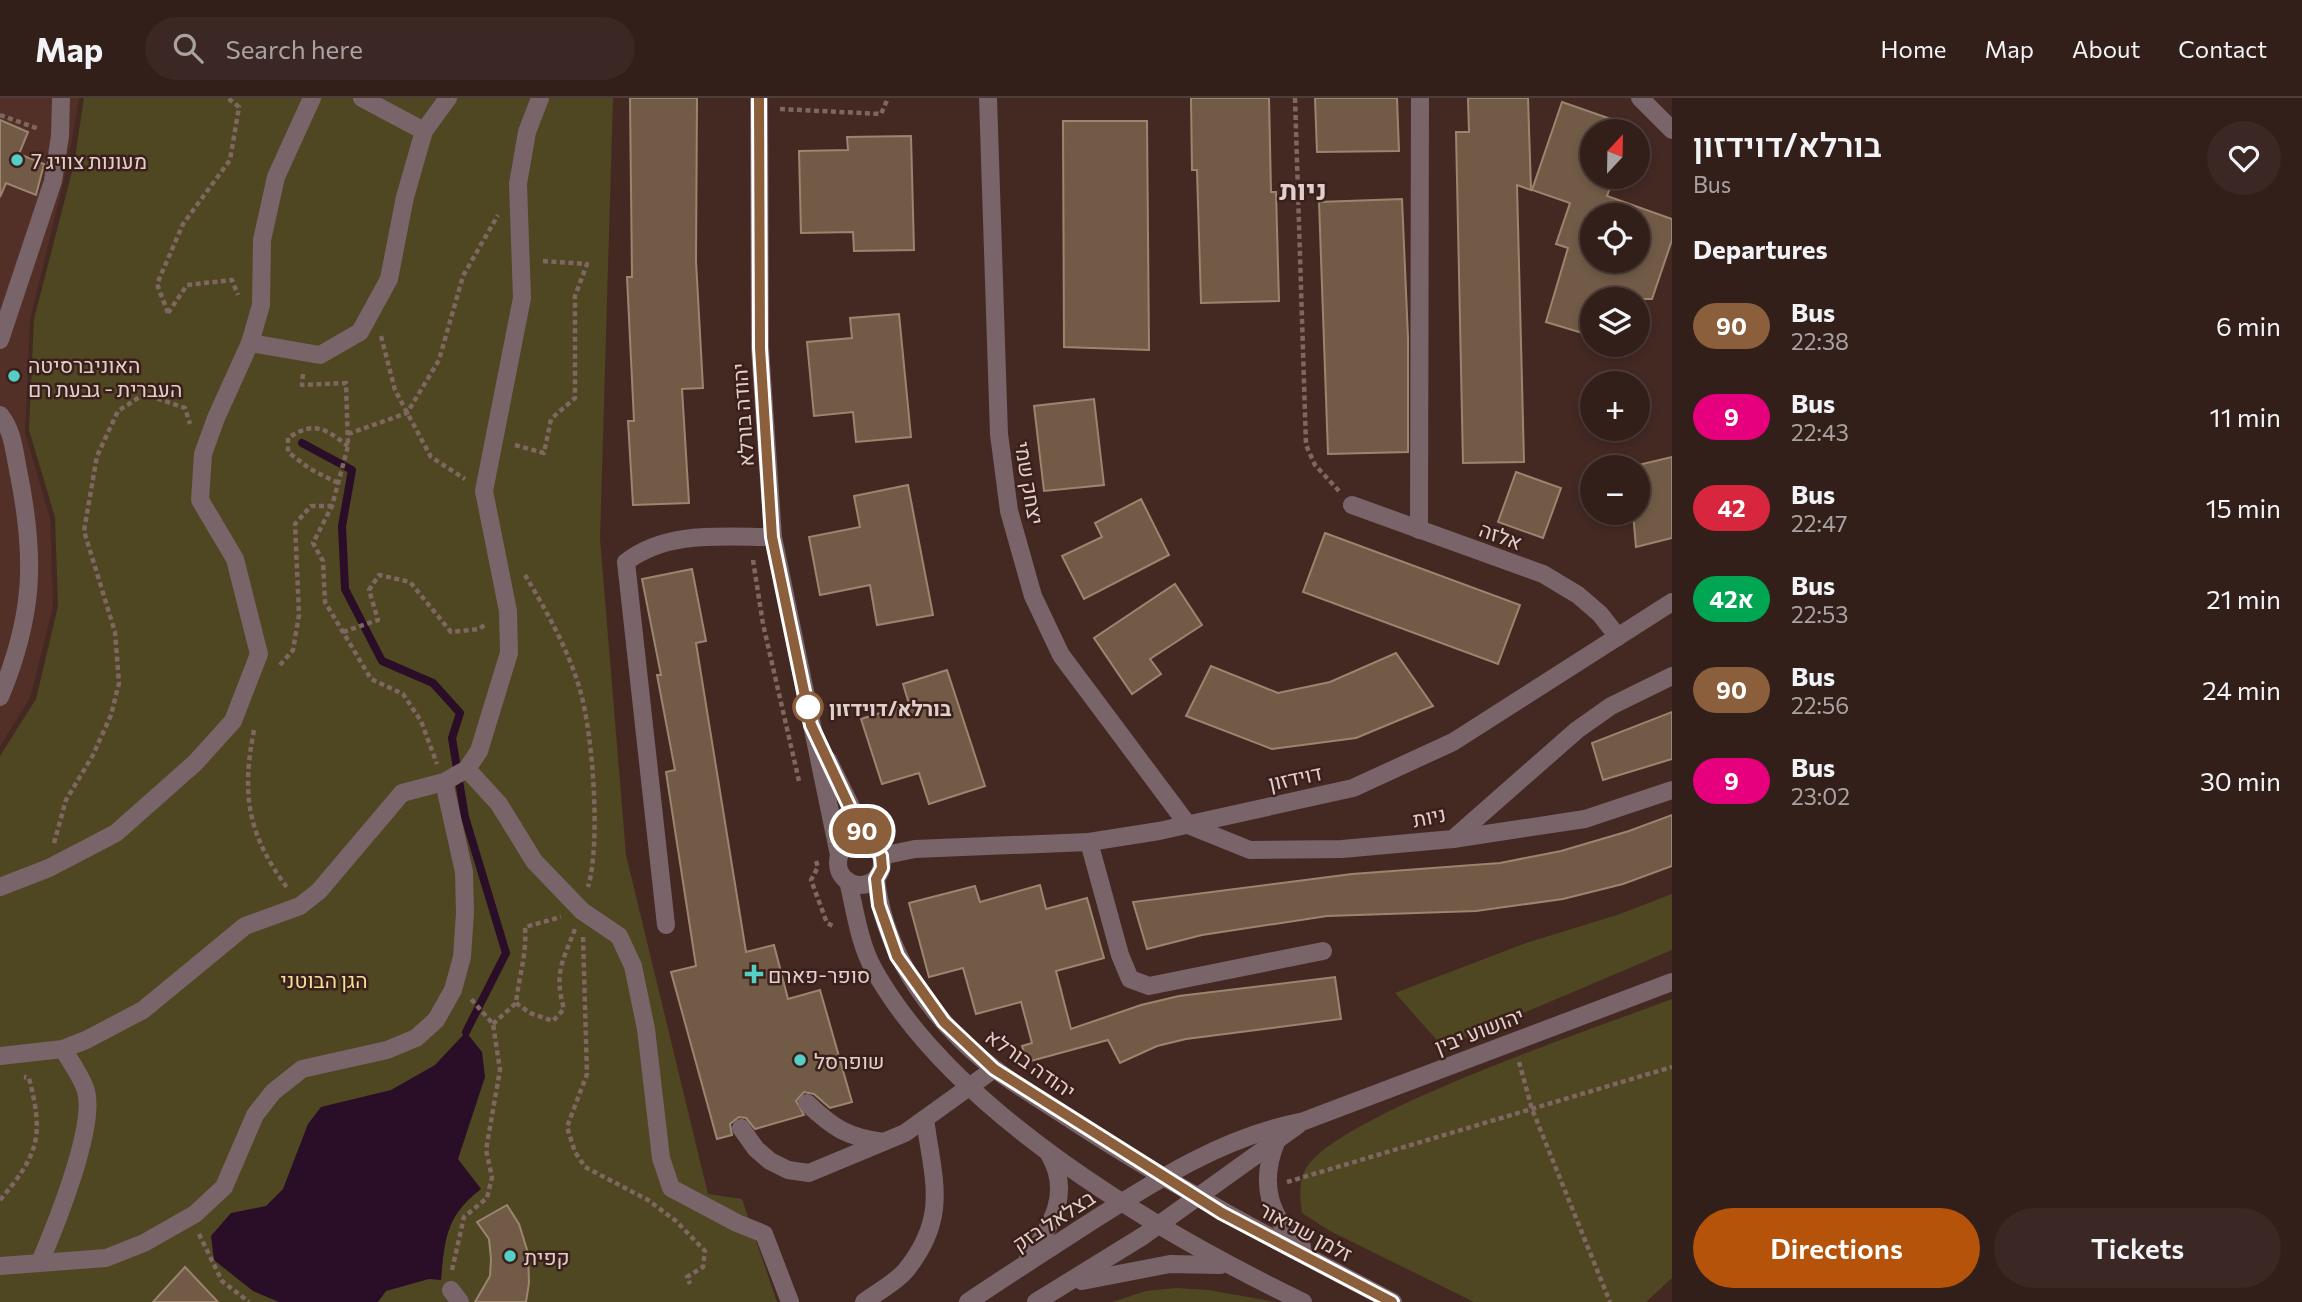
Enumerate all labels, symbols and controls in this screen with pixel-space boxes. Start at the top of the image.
search box [145,17,635,80]
text: Map [35,28,103,69]
icon: search [169,29,207,67]
text: Search here [225,33,363,64]
text: Home [1881,34,1947,63]
text: Map [1985,34,2034,63]
text: About [2072,34,2140,63]
text: Contact [2178,34,2267,63]
north arrow [1580,119,1650,189]
map controls [1580,119,1650,525]
button: heart [2207,121,2281,195]
text: בורלא/דוידזון [1693,123,1882,164]
place label: מעונות צוויג 7 [31,148,147,173]
marker: מעונות צוויג 7 [9,152,25,168]
text: Bus [1693,170,1731,198]
district label: ניות [1279,172,1327,206]
button: locate [1580,203,1650,273]
text: Departures [1693,233,1828,264]
button: layers [1580,287,1650,357]
text: Bus [1791,296,1835,327]
text: 6 min [2216,310,2281,341]
text: 90 [1716,311,1747,340]
text: 22:38 [1791,327,1849,355]
place label: האוניברסיטה העברית - גבעת רם [28,352,182,401]
street label: יהודה בורלא [726,362,758,468]
marker: האוניברסיטה העברית - גבעת רם [6,368,22,384]
button: + [1580,371,1650,441]
text: Bus [1791,387,1835,418]
text: 11 min [2210,401,2281,432]
text: 9 [1724,402,1739,431]
text: 22:43 [1791,418,1849,446]
street label: יצחק שמי [1010,439,1050,527]
button: − [1580,455,1650,525]
text: Bus [1791,478,1835,509]
text: 15 min [2206,492,2281,523]
text: 42 [1717,493,1746,522]
text: 22:47 [1791,509,1847,537]
street label: אלזה [1476,516,1526,554]
text: Bus [1791,569,1835,600]
text: 21 min [2206,583,2281,614]
text: 42א [1709,584,1754,613]
text: 22:53 [1791,600,1848,628]
text: Bus [1791,660,1835,691]
text: 24 min [2202,674,2281,705]
text: 90 [1716,675,1747,704]
text: 22:56 [1791,691,1849,719]
marker: בורלא/דוידזון [793,692,823,722]
place label: בורלא/דוידזון [829,695,952,720]
text: Bus [1791,751,1835,782]
street label: דוידזון [1266,759,1324,795]
text: 30 min [2200,765,2281,796]
text: 9 [1724,766,1739,795]
text: 23:02 [1791,782,1850,810]
street label: ניות [1410,801,1448,831]
line badge: 90 [830,808,894,854]
text: 90 [847,816,877,845]
place label: סופר-פארם [768,962,870,987]
marker: סופר-פארם [746,966,762,982]
park label: הגן הבוטני [280,967,368,992]
street label: יהושוע יבין [1431,1002,1527,1058]
street label: יהודה בורלא [981,1023,1081,1103]
place label: שופרסל [814,1048,885,1073]
marker: שופרסל [792,1052,808,1068]
street label: בצלאל בזק [1007,1184,1099,1256]
street label: זלמן שניאור [1255,1196,1357,1266]
button: Directions [1693,1208,1980,1288]
button: Tickets [1994,1208,2281,1288]
place label: קפית [524,1244,570,1269]
marker: קפית [502,1248,518,1264]

